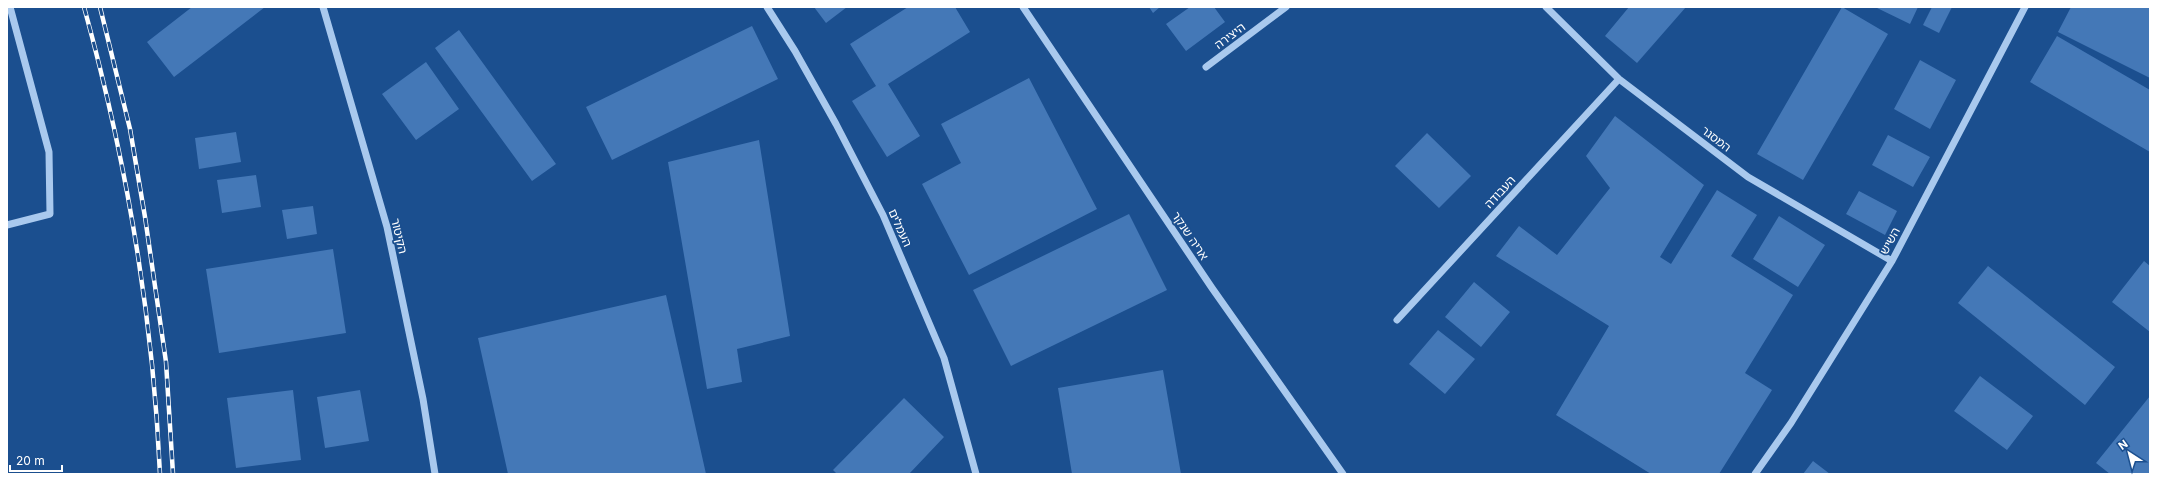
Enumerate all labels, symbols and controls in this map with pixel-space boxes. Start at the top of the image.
street label: היצירה [1211,19,1248,52]
street label: המסגר [1698,122,1734,155]
street label: העבודה [1481,172,1518,211]
street label: העמלים [885,206,915,249]
street label: אריה שנקר [1169,209,1212,263]
street label: הקיטור [388,217,411,255]
street label: השיש [1876,225,1903,257]
north arrow [2109,433,2149,473]
text: N [2116,437,2131,453]
scale bar [10,447,62,473]
text: 20 m [16,453,45,468]

